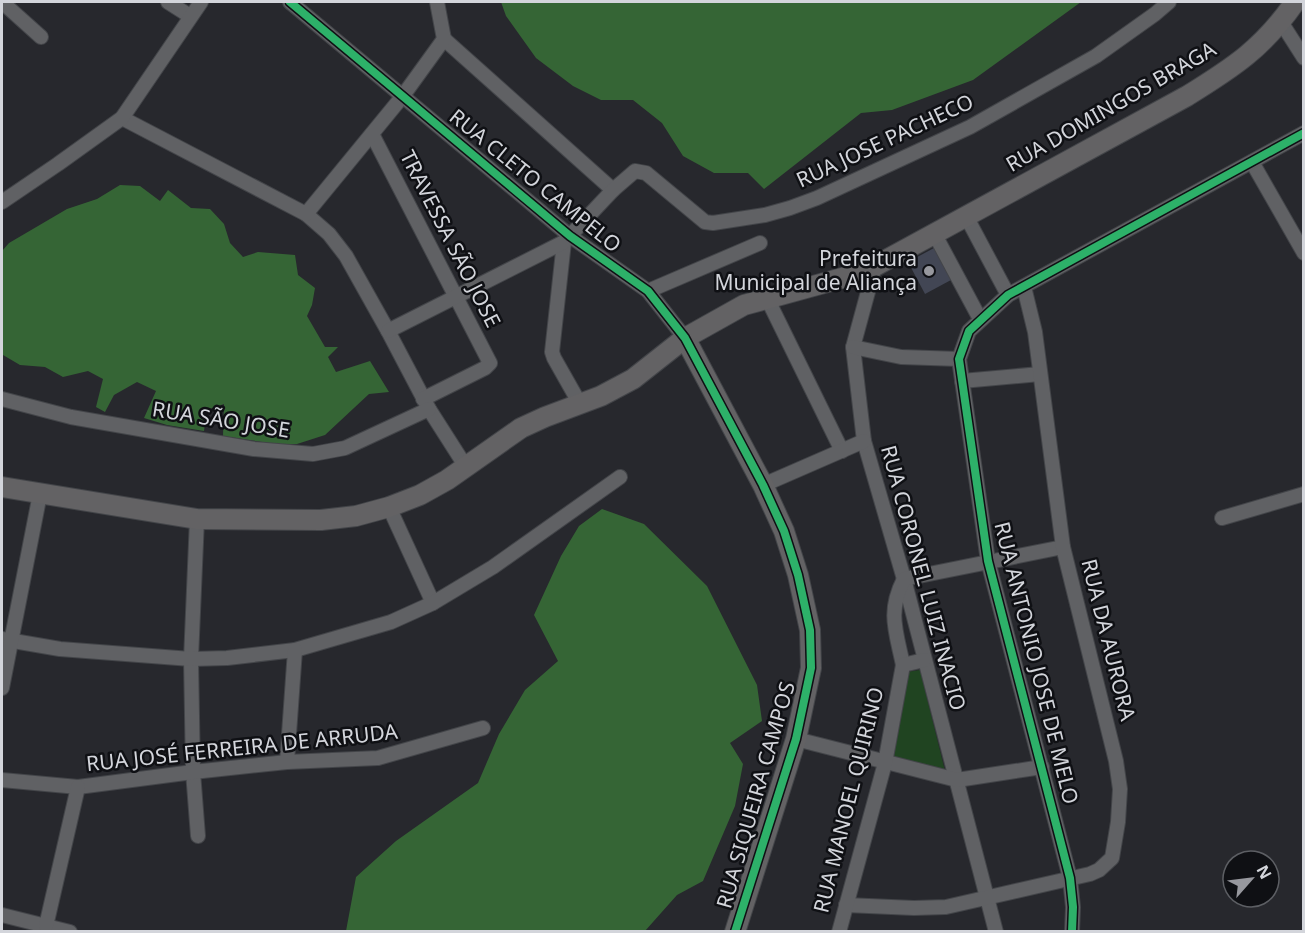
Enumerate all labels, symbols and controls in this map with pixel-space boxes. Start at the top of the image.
street label: RUA DOMINGOS BRAGA [1000,34,1221,178]
street label: RUA JOSE PACHECO [792,87,978,193]
street label: RUA CLETO CAMPELO [444,102,627,258]
street label: TRAVESSA SÃO JOSE [394,145,508,332]
place label: Prefeitura Municipal de Aliança [714,244,917,296]
marker: Prefeitura Municipal de Aliança [922,264,936,278]
street label: RUA SÃO JOSE [150,394,292,444]
street label: RUA CORONEL LUIZ INACIO [875,442,973,713]
street label: RUA ANTONIO JOSE DE MELO [988,519,1086,807]
street label: RUA DA AURORA [1075,556,1143,724]
street label: RUA SIQUEIRA CAMPOS [709,678,801,911]
street label: RUA MANOEL QUIRINO [806,684,890,915]
street label: RUA JOSÉ FERREIRA DE ARRUDA [85,717,400,777]
north arrow [1221,849,1281,909]
text: N [1251,861,1277,883]

